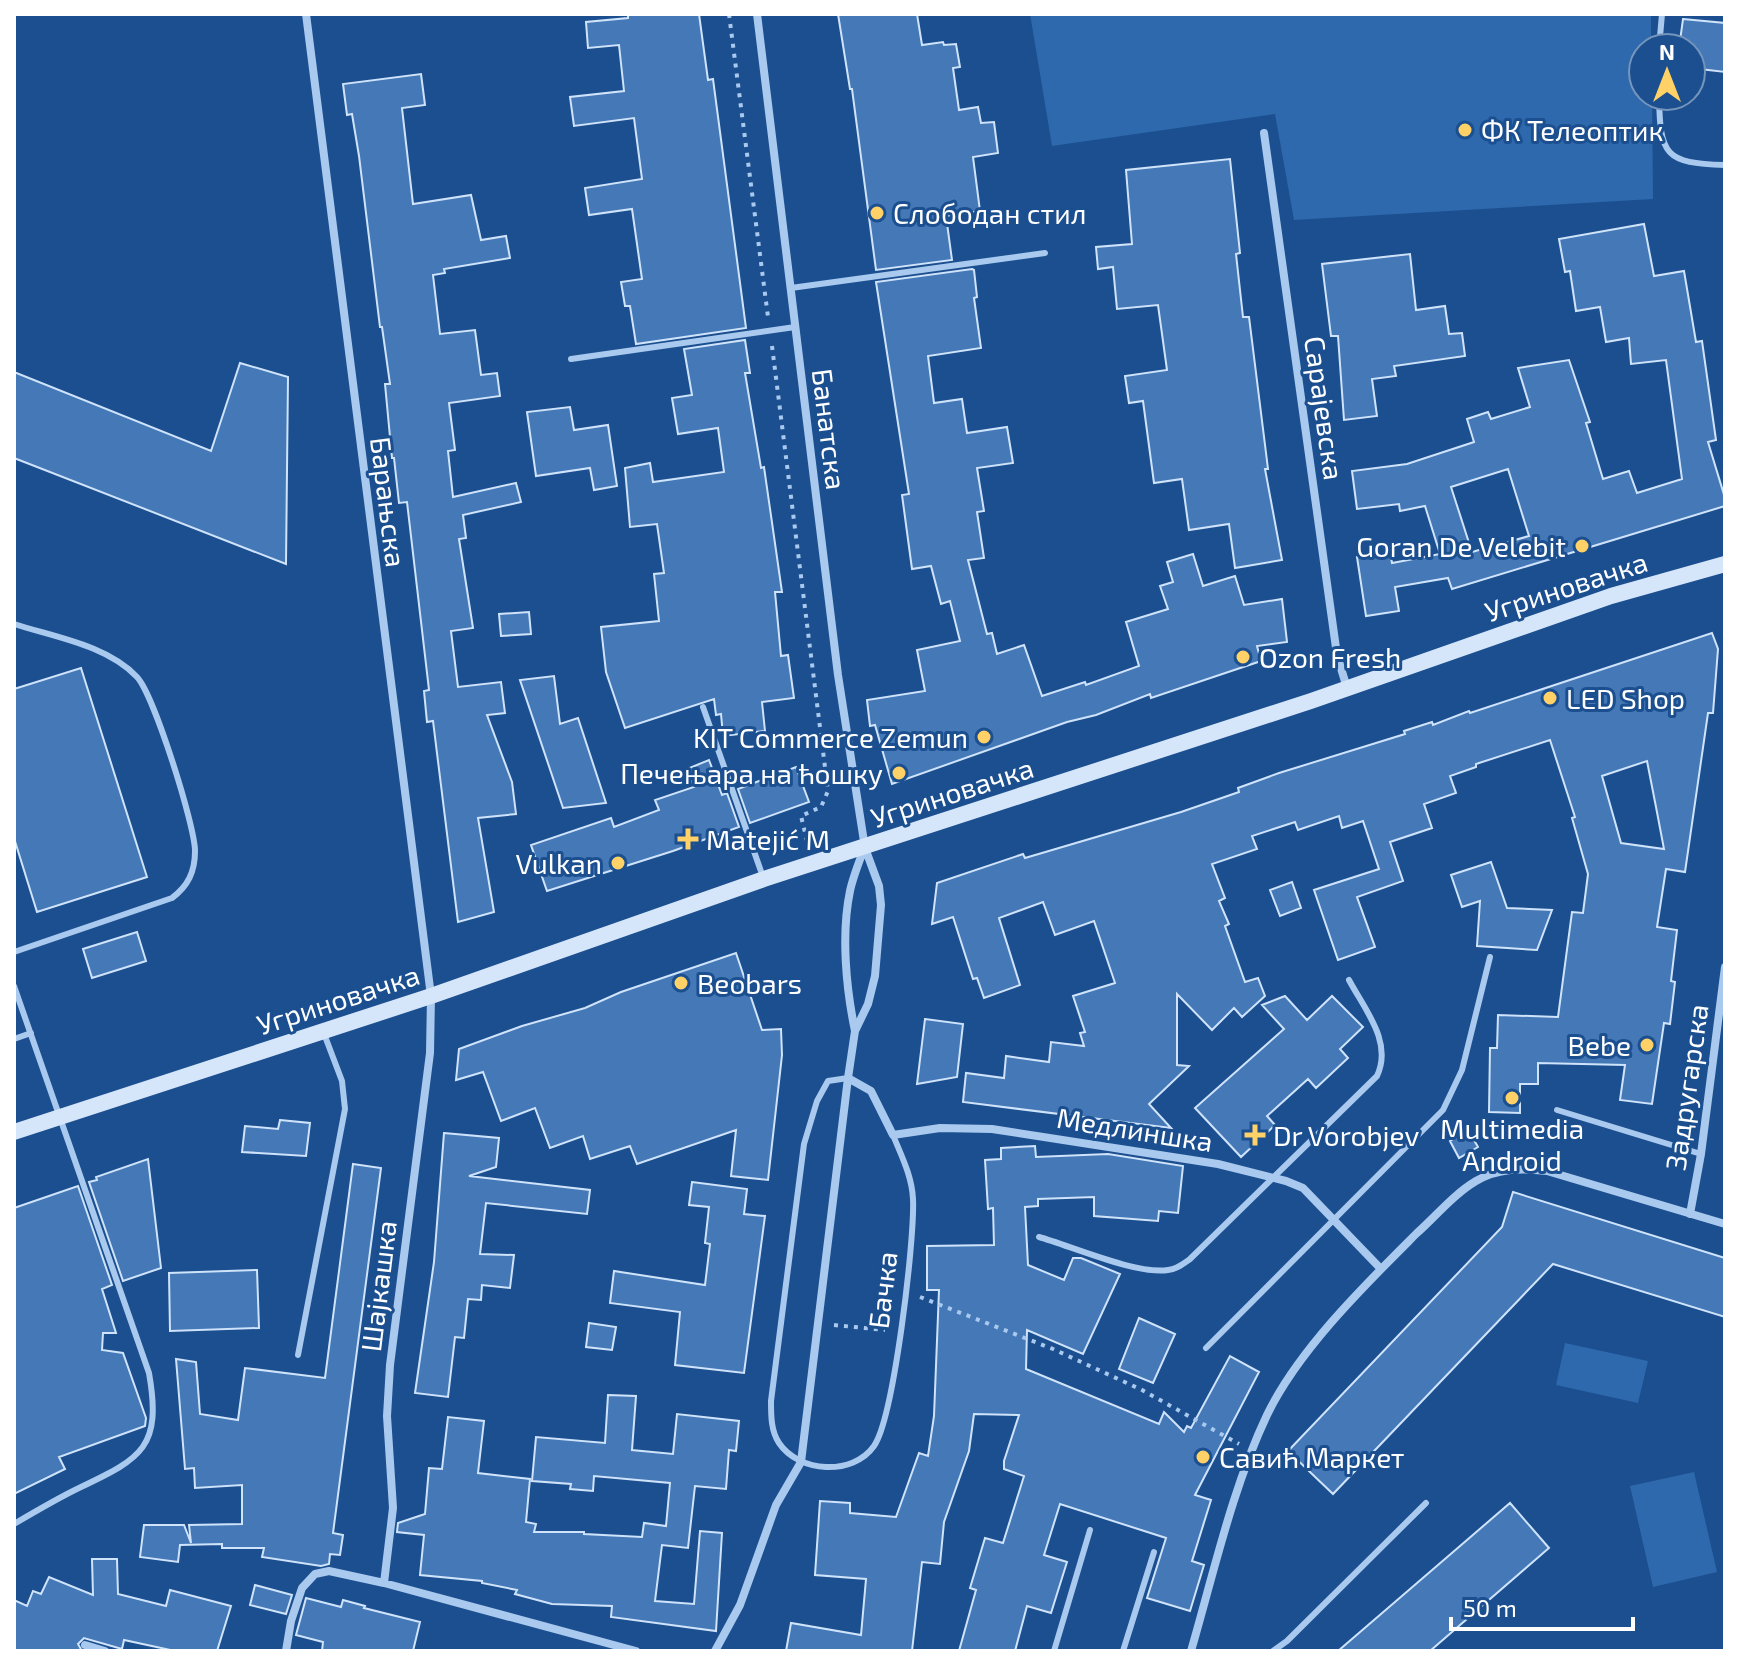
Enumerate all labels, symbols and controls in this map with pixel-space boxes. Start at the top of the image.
north arrow [1627,32,1707,112]
text: N [1659,38,1675,64]
place label: ФК Телеоптик [1481,113,1663,147]
marker: ФК Телеоптик [1456,121,1474,139]
place label: Слободан стил [893,196,1086,230]
marker: Слободан стил [868,204,886,222]
street label: Сарајевска [1298,334,1352,482]
street label: Банатска [806,367,854,491]
street label: Барањска [364,435,414,569]
place label: Goran De Velebit [1356,529,1566,563]
marker: Goran De Velebit [1573,537,1591,555]
street label: Угриновачка [1480,544,1652,628]
place label: Ozon Fresh [1259,640,1401,674]
marker: Ozon Fresh [1234,648,1252,666]
place label: LED Shop [1566,681,1685,715]
marker: LED Shop [1541,689,1559,707]
place label: KIT Commerce Zemun [693,720,968,754]
marker: KIT Commerce Zemun [975,728,993,746]
street label: Угриновачка [866,750,1038,834]
place label: Печењара на ћошку [620,756,883,790]
marker: Печењара на ћошку [890,764,908,782]
place label: Matejić M [706,822,830,856]
marker: Matejić M [677,828,699,850]
place label: Vulkan [515,846,602,880]
marker: Vulkan [609,854,627,872]
street label: Угриновачка [252,957,424,1041]
place label: Beobars [697,966,802,1000]
marker: Beobars [672,974,690,992]
street label: Задругарска [1658,1002,1714,1172]
place label: Bebe [1568,1028,1631,1062]
marker: Bebe [1638,1036,1656,1054]
marker: Multimedia Android [1503,1089,1521,1107]
street label: Медлиншка [1055,1100,1215,1158]
place label: Multimedia Android [1440,1111,1584,1177]
place label: Dr Vorobjev [1273,1118,1419,1152]
marker: Dr Vorobjev [1244,1124,1266,1146]
street label: Шајкашка [353,1218,403,1354]
street label: Бачка [860,1249,904,1331]
place label: Савић Маркет [1219,1440,1404,1474]
marker: Савић Маркет [1194,1448,1212,1466]
scale bar [1451,1581,1633,1631]
text: 50 m [1463,1593,1517,1622]

